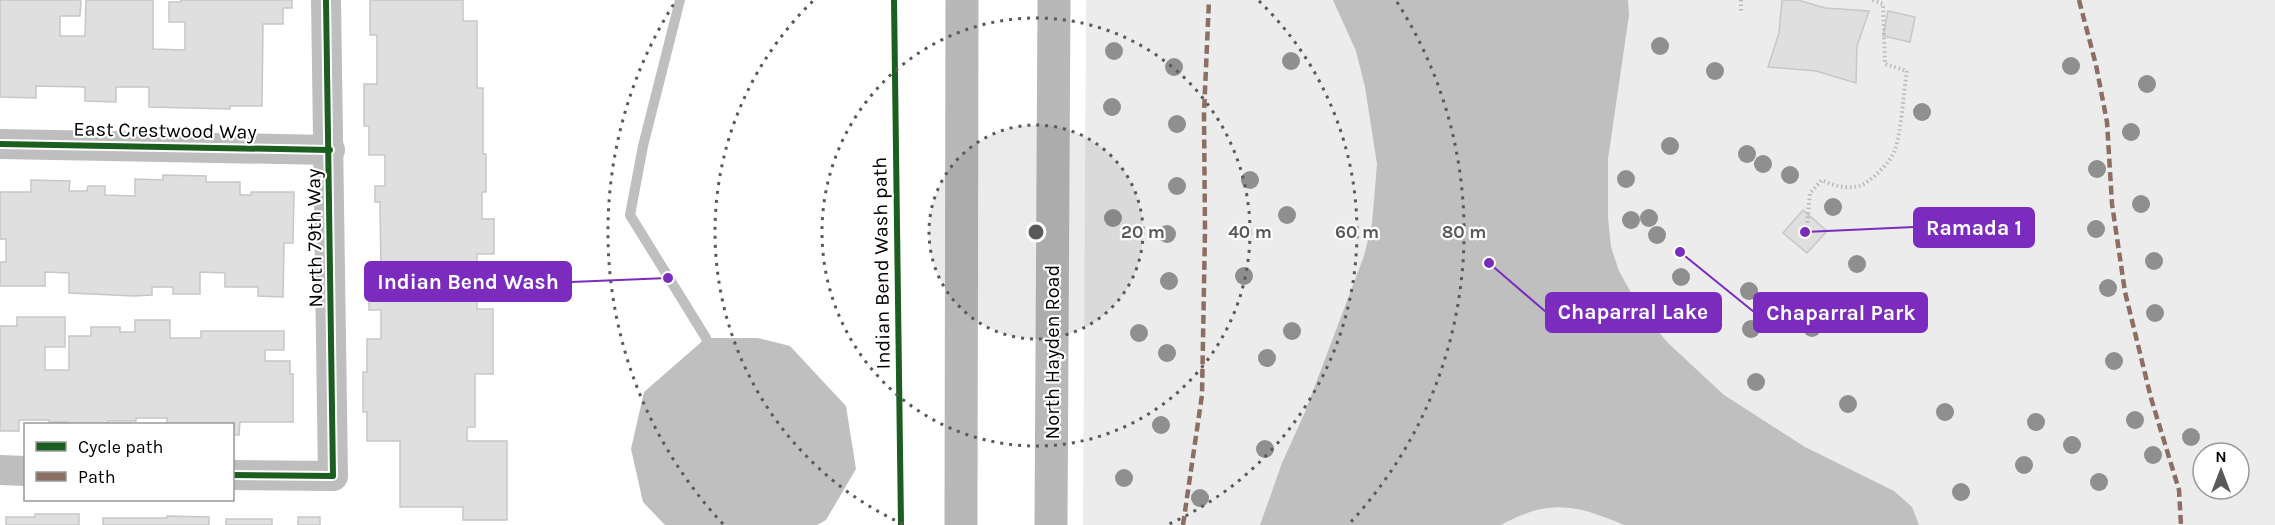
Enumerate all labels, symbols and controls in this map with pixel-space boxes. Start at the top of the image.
street label: East Crestwood Way [73,117,257,144]
street label: Indian Bend Wash path [868,157,895,369]
street label: North 79th Way [302,168,327,308]
callout: Ramada 1 [1914,208,2034,247]
text: Ramada 1 [1926,216,2022,240]
text: 20 m [1121,221,1165,243]
text: 40 m [1228,221,1272,243]
text: 60 m [1335,221,1379,243]
text: 80 m [1442,221,1486,243]
centre of rings [1026,222,1046,242]
callout: Indian Bend Wash [365,262,571,301]
street label: North Hayden Road [1041,265,1064,439]
text: Indian Bend Wash [377,270,559,294]
callout: Chaparral Lake [1546,293,1721,332]
callout: Chaparral Park [1754,293,1927,332]
text: Chaparral Lake [1558,300,1708,324]
text: Chaparral Park [1766,301,1916,325]
legend [24,423,234,501]
text: Cycle path [78,436,163,458]
north arrow [2191,441,2251,501]
text: N [2215,447,2227,466]
text: Path [78,466,116,488]

